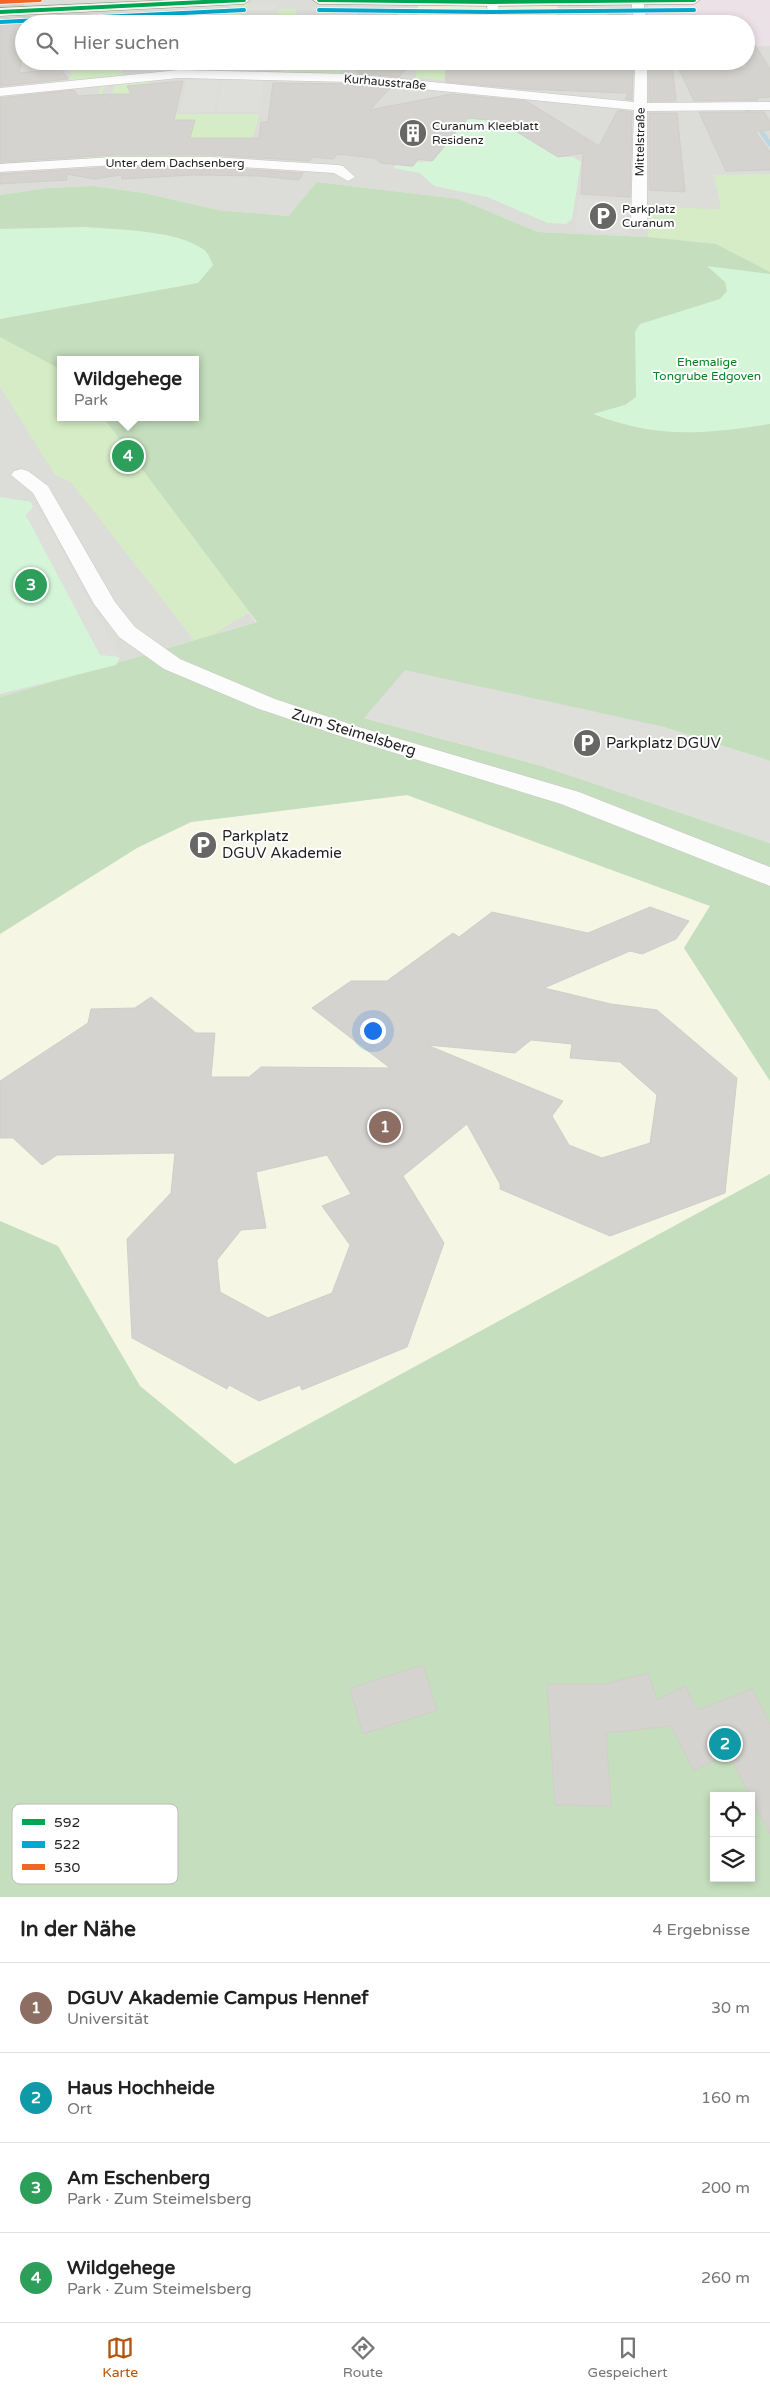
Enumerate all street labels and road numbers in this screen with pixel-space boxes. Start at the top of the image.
street label: Kurhausstraße [343,71,427,93]
street label: Mittelstraße [632,107,648,177]
street label: Unter dem Dachsenberg [105,156,245,170]
street label: Zum Steimelsberg [290,704,418,760]

